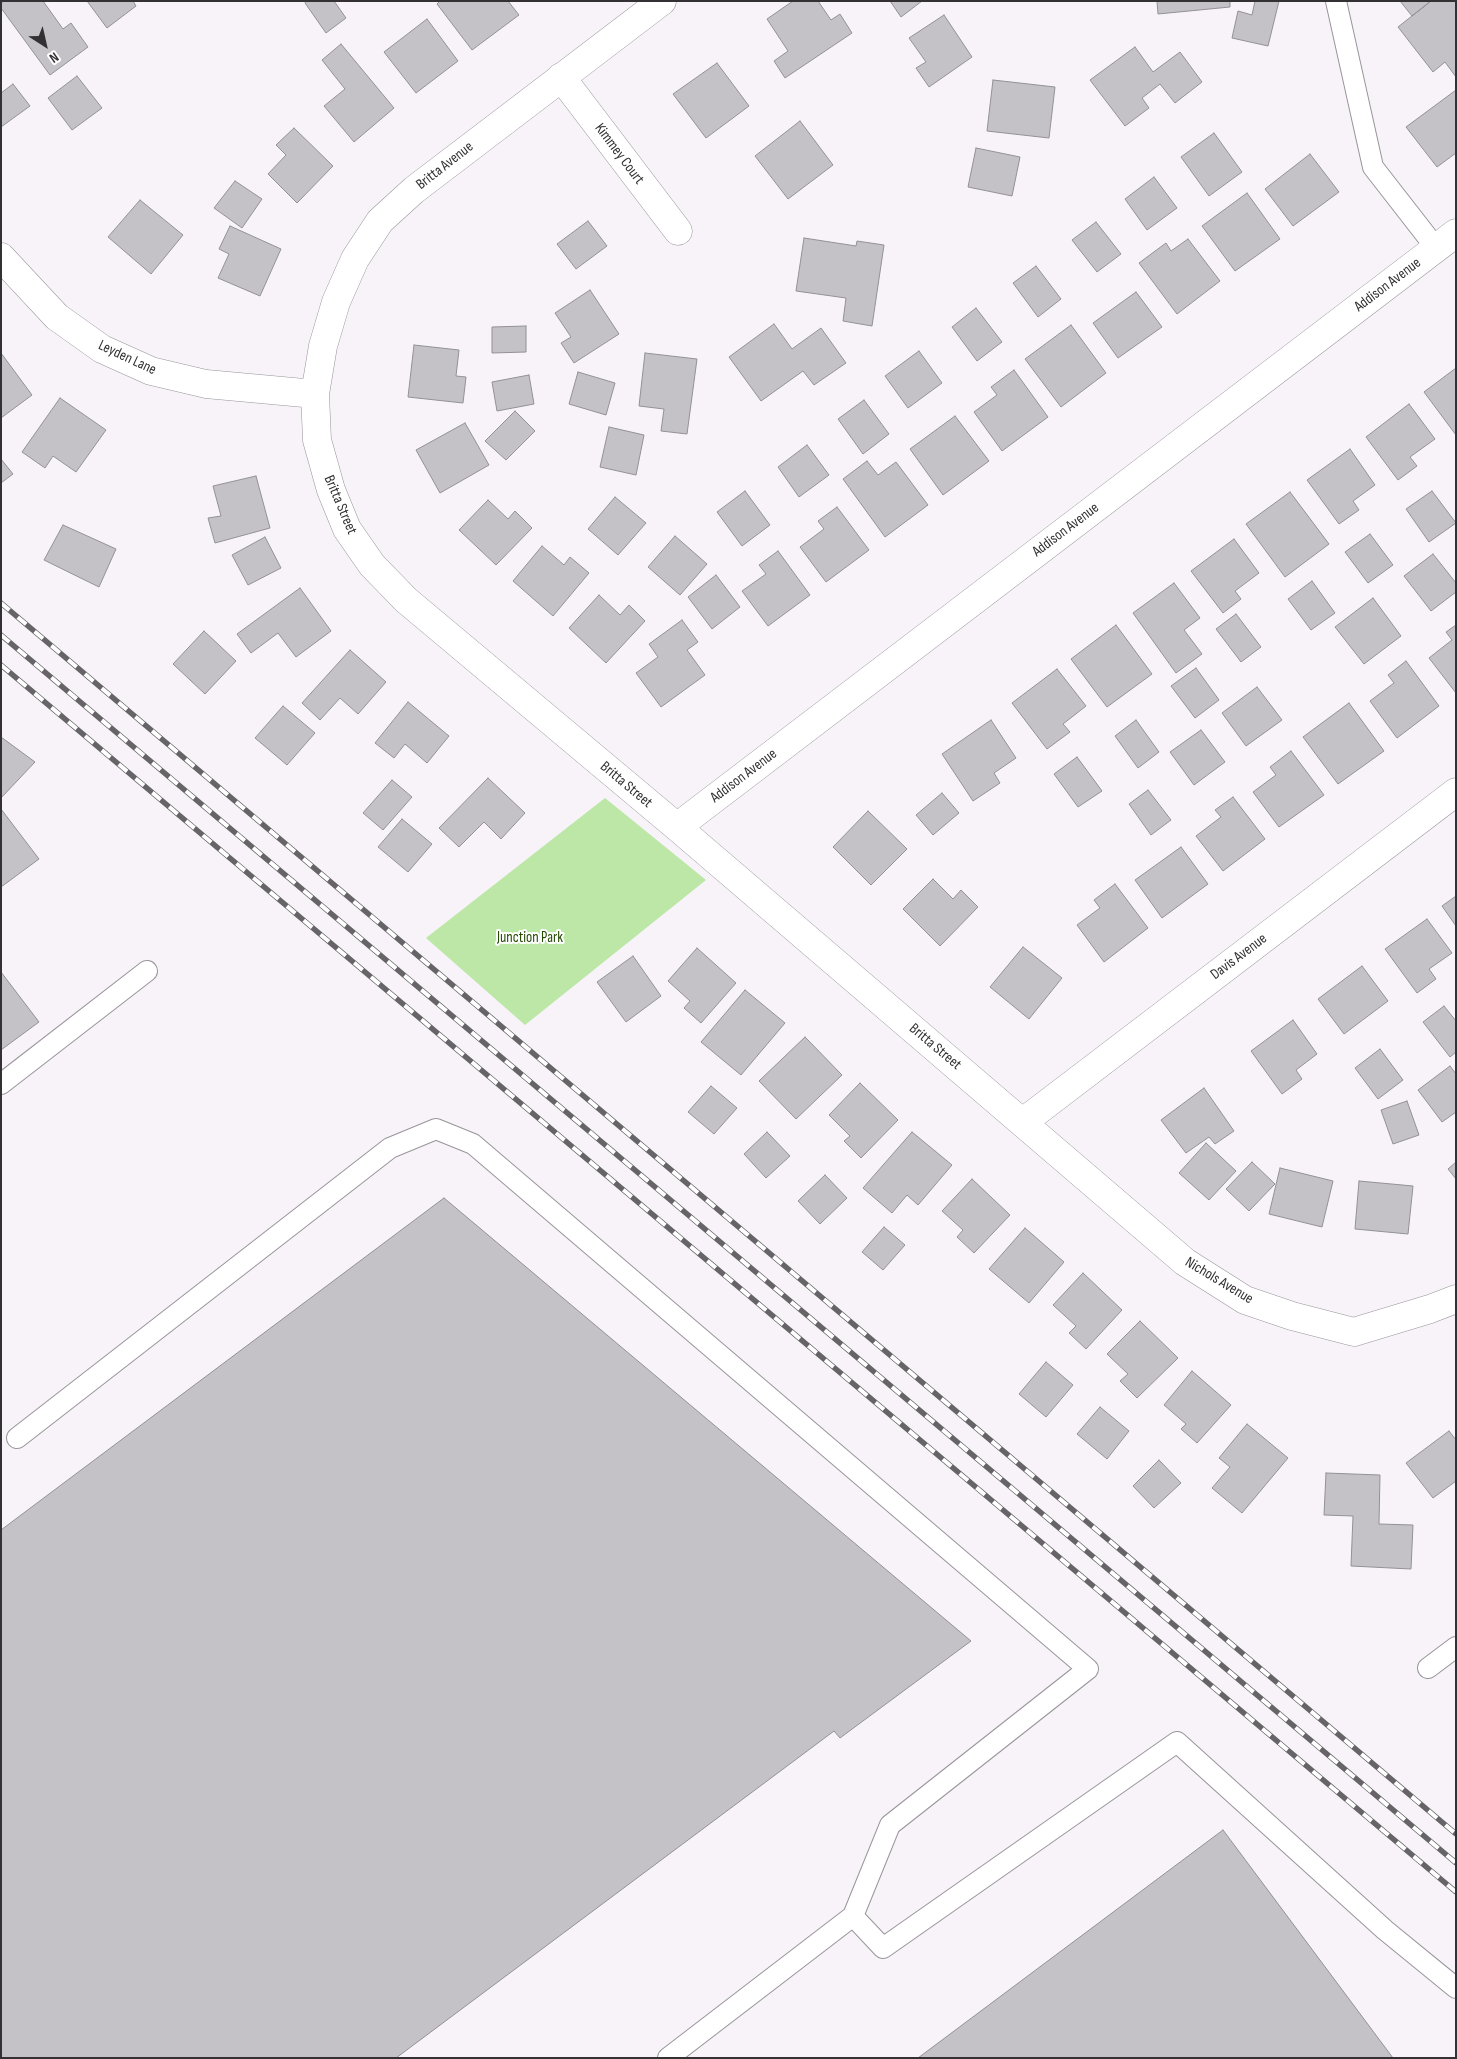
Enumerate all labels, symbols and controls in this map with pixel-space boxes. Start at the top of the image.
north arrow [20,20,70,70]
text: N [46,49,62,67]
street label: Kimmey Court [590,120,648,188]
street label: Britta Avenue [413,138,477,194]
street label: Addison Avenue [1351,254,1425,316]
street label: Leyden Lane [95,337,159,379]
street label: Britta Street [319,473,361,537]
street label: Addison Avenue [1029,499,1103,561]
street label: Addison Avenue [707,745,781,807]
street label: Britta Street [596,758,656,812]
park label: Junction Park [497,929,563,947]
street label: Davis Avenue [1207,930,1271,984]
street label: Britta Street [905,1020,965,1074]
street label: Nichols Avenue [1182,1254,1256,1308]

